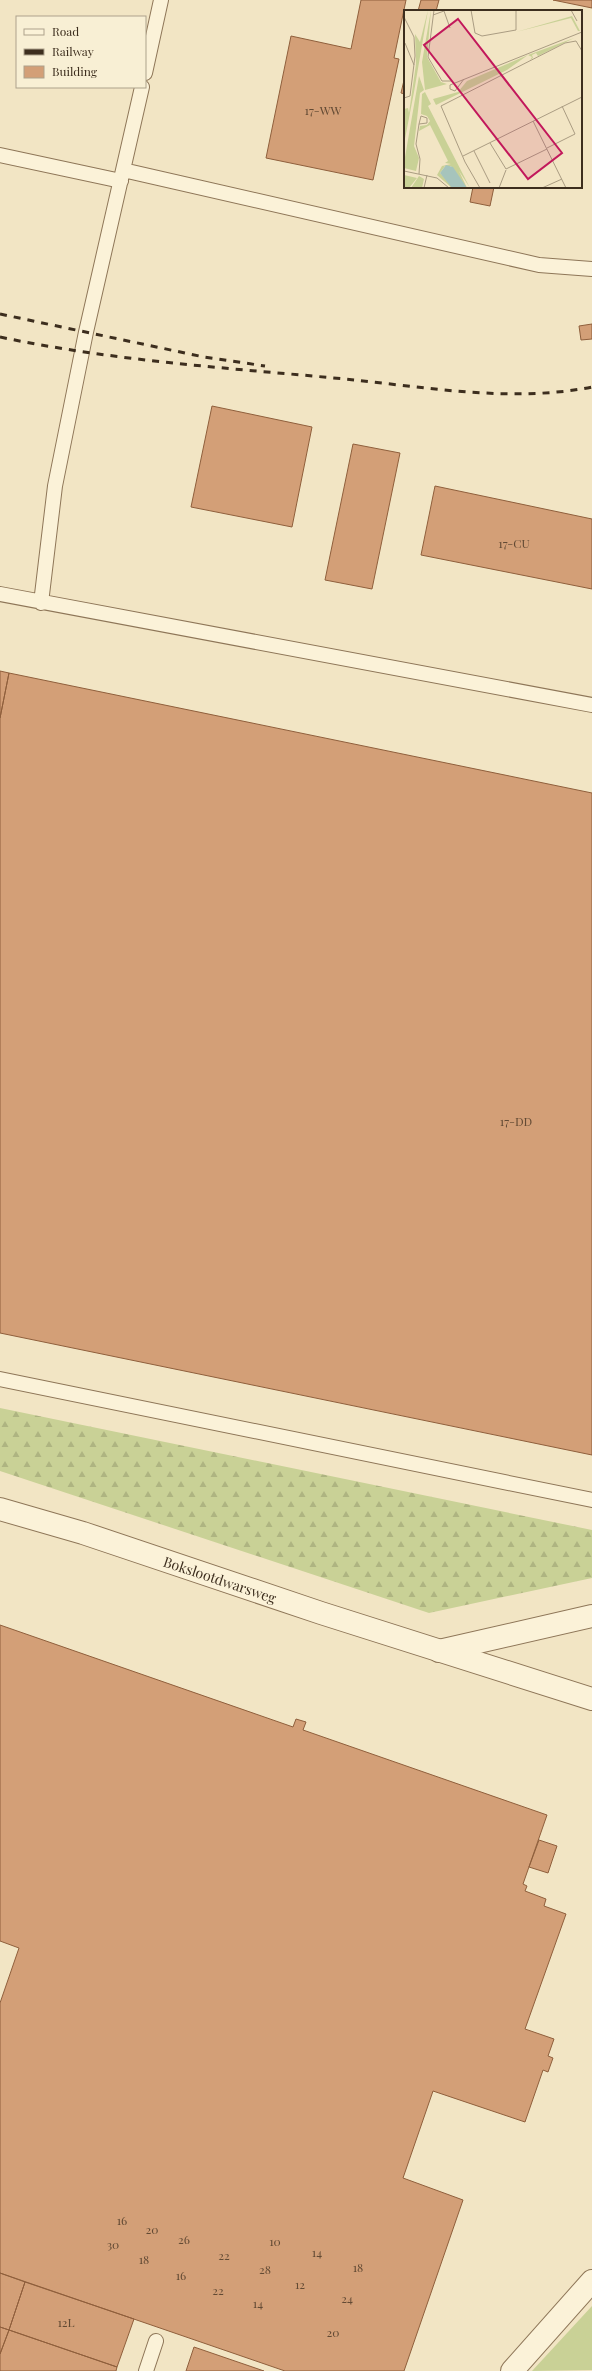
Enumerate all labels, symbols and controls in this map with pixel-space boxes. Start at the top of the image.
inset map [404,10,582,188]
legend [16,16,146,88]
text: Road [52,23,79,39]
text: Railway [52,43,94,59]
text: Building [52,63,98,79]
house number: 17-WW [305,102,342,118]
house number: 17-CU [498,535,530,551]
house number: 17-DD [500,1113,533,1129]
street label: Bokslootdwarsweg [161,1551,280,1607]
house number: 16 [117,2212,127,2228]
house number: 20 [146,2221,158,2237]
house number: 26 [178,2231,190,2247]
house number: 10 [269,2233,281,2249]
house number: 30 [107,2236,119,2252]
house number: 14 [312,2244,322,2260]
house number: 22 [218,2247,230,2263]
house number: 18 [139,2251,149,2267]
house number: 18 [353,2259,363,2275]
house number: 28 [259,2261,271,2277]
house number: 16 [176,2267,186,2283]
house number: 12 [295,2276,305,2292]
house number: 22 [212,2282,224,2298]
house number: 24 [341,2290,353,2306]
house number: 14 [253,2295,263,2311]
house number: 12L [57,2314,75,2330]
house number: 20 [327,2324,339,2340]

